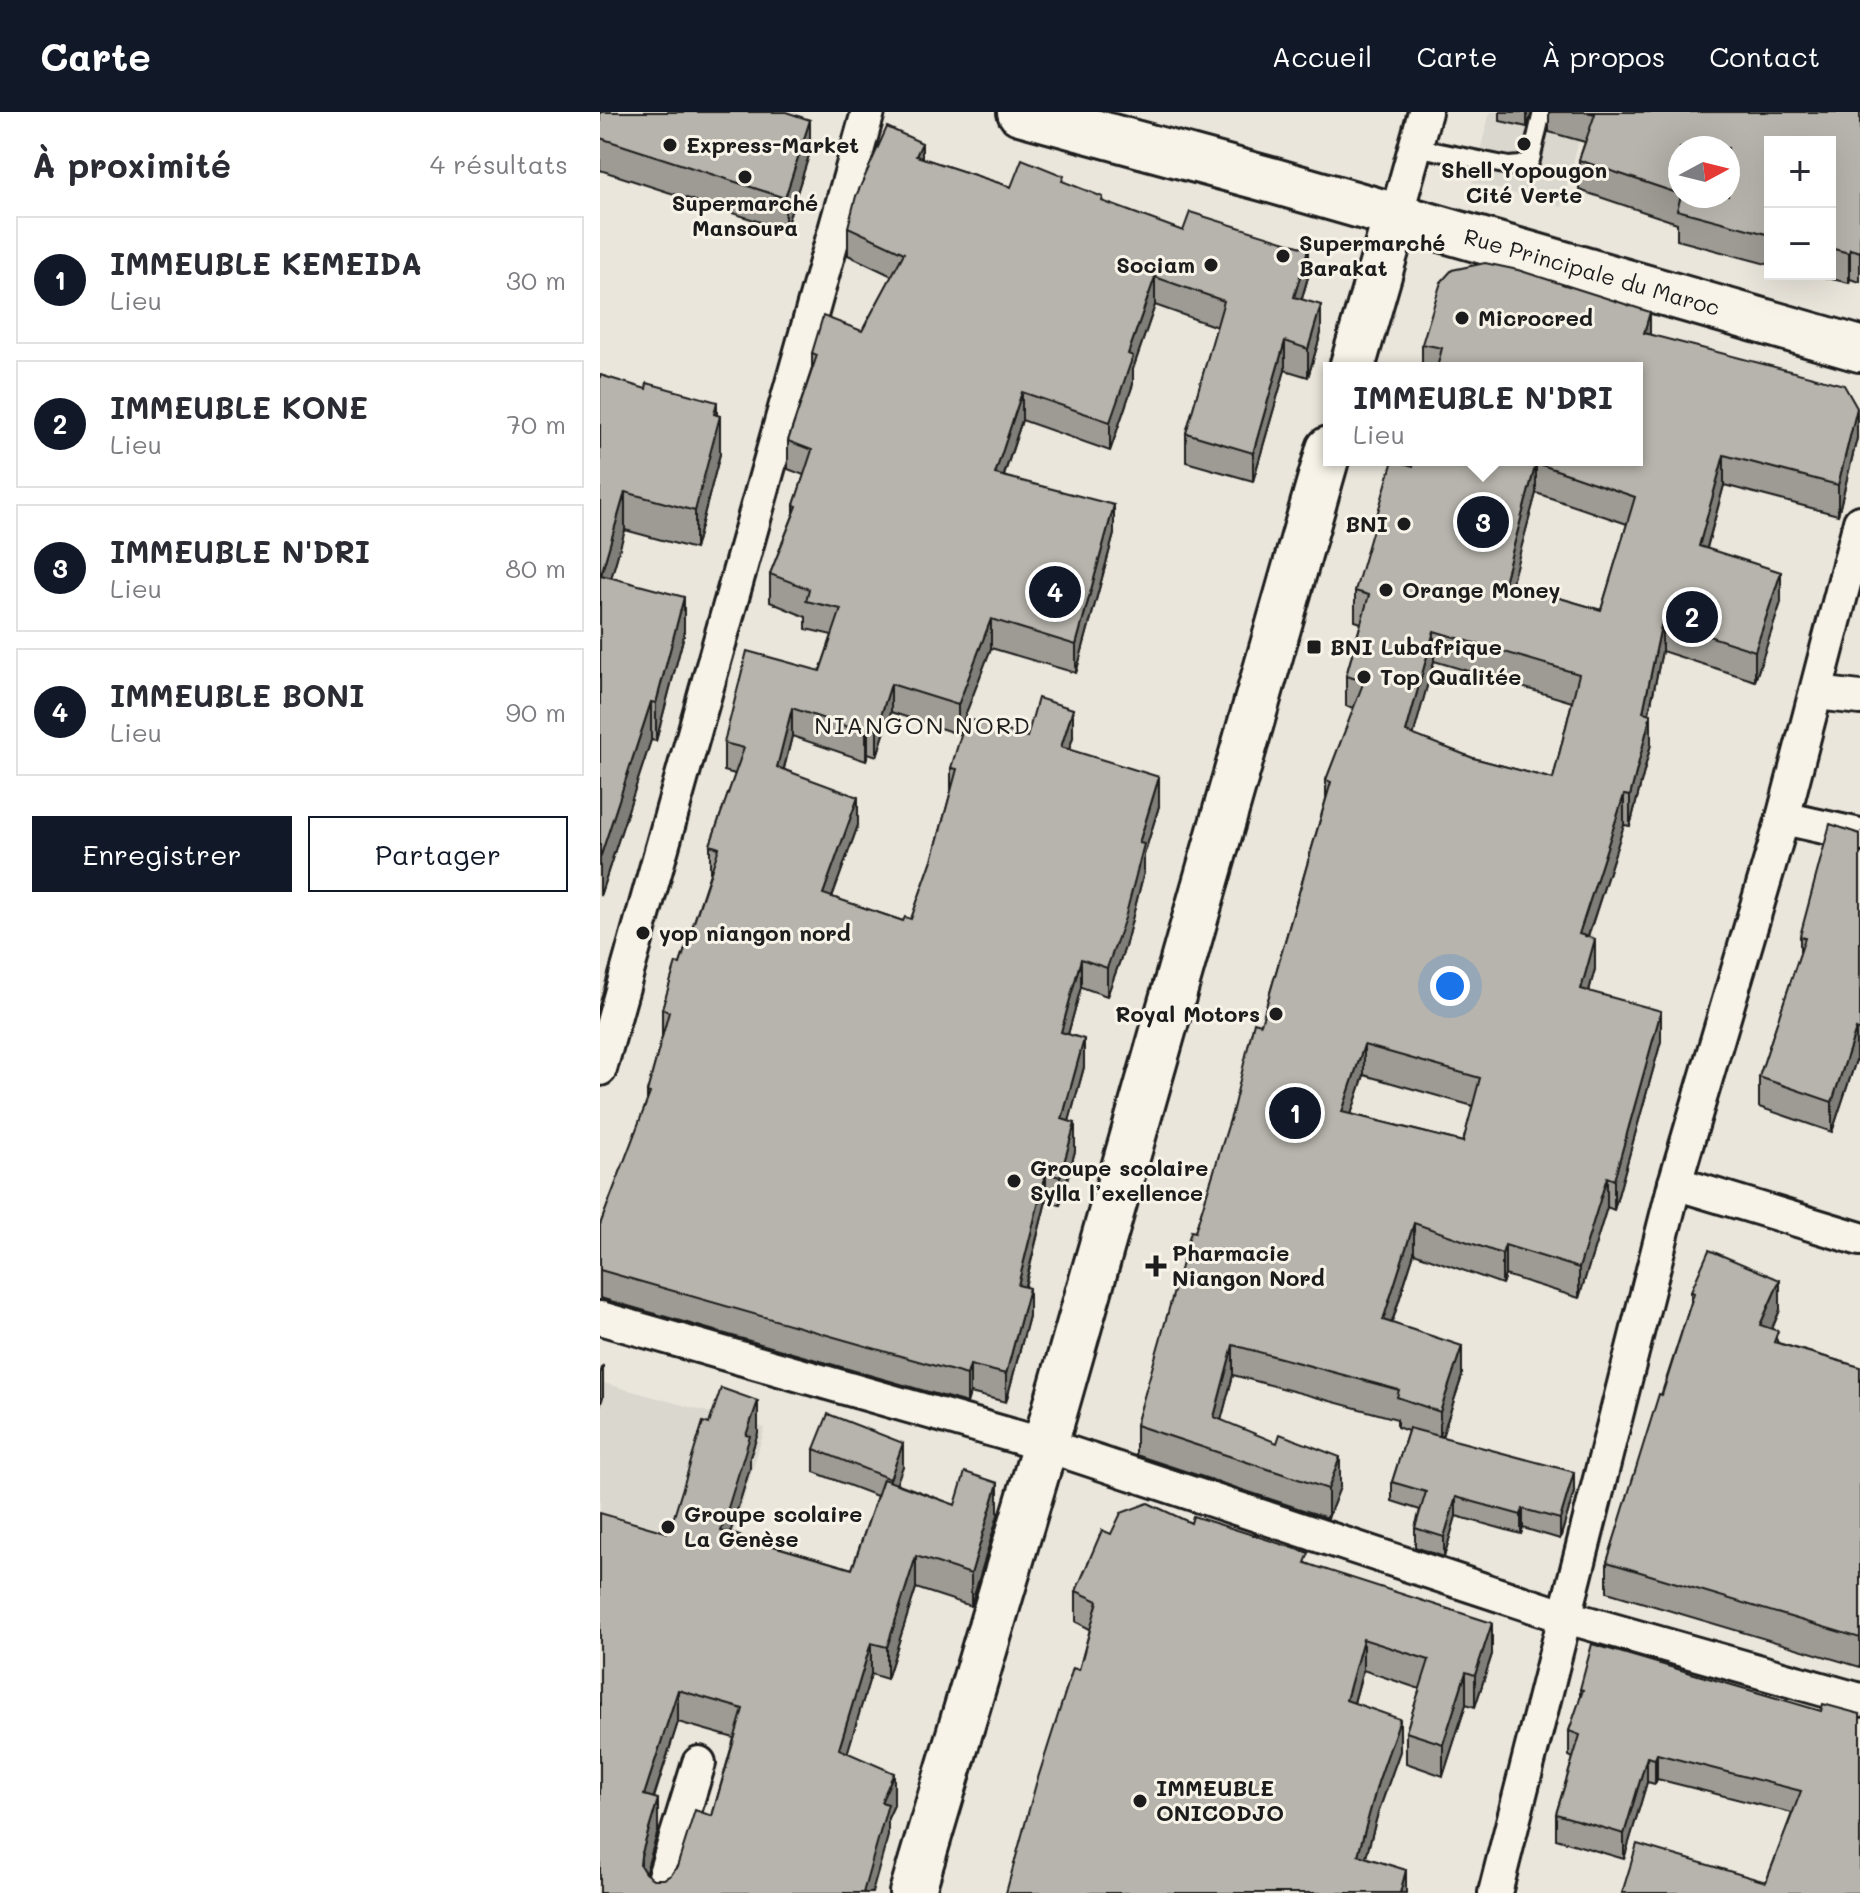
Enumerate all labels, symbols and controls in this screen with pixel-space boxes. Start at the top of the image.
text: Carte [40,31,151,81]
text: Accueil [1272,38,1372,74]
text: Carte [1416,38,1498,74]
text: À propos [1542,38,1665,74]
text: Contact [1709,38,1820,74]
place label: Express-Market [686,130,859,159]
marker: Shell Yopougon Cité Verte [1515,135,1533,153]
marker: Express-Market [661,136,679,154]
north arrow [1668,136,1740,208]
map controls [1764,136,1836,280]
button: + [1764,136,1836,208]
text: À proximité [32,142,231,187]
text: 4 résultats [430,147,568,181]
place label: Shell Yopougon Cité Verte [1441,155,1607,209]
marker: Supermarché Mansoura [736,168,754,186]
place label: Supermarché Mansoura [672,188,818,242]
button: − [1764,208,1836,280]
street label: Rue Principale du Maroc [1461,221,1723,322]
place label: Supermarché Barakat [1299,228,1445,282]
text: IMMEUBLE KEMEIDA [110,243,422,283]
marker: Supermarché Barakat [1274,247,1292,265]
place label: Sociam [1116,250,1195,279]
marker: Sociam [1202,256,1220,274]
text: 1 [54,263,66,297]
text: 30 m [506,263,566,297]
text: Lieu [110,283,162,317]
place label: Microcred [1478,303,1593,332]
marker: Microcred [1453,309,1471,327]
popup [1323,362,1643,466]
text: IMMEUBLE N'DRI [1353,377,1613,417]
text: IMMEUBLE KONE [110,387,368,427]
text: 2 [53,407,67,441]
text: 70 m [506,407,566,441]
text: Lieu [1353,417,1405,451]
text: Lieu [110,427,162,461]
pin: 3 [1457,492,1509,552]
place label: BNI [1345,509,1388,538]
marker: BNI [1395,515,1413,533]
text: IMMEUBLE N'DRI [110,531,370,571]
text: 3 [52,551,68,585]
text: 80 m [505,551,566,585]
pin: 4 [1029,562,1081,622]
text: Lieu [110,571,162,605]
place label: Orange Money [1402,575,1560,604]
marker: Orange Money [1377,581,1395,599]
pin: 2 [1666,587,1718,647]
place label: BNI Lubafrique [1330,632,1502,661]
marker: BNI Lubafrique [1305,638,1323,656]
place label: Top Qualitée [1380,662,1521,691]
marker: Top Qualitée [1355,668,1373,686]
text: IMMEUBLE BONI [110,675,364,715]
text: 4 [52,695,68,729]
text: 90 m [506,695,566,729]
district label: NIANGON NORD [814,709,1032,740]
text: Lieu [110,715,162,749]
button: Enregistrer [32,816,292,892]
button: Partager [308,816,568,892]
place label: yop niangon nord [659,918,851,947]
marker: yop niangon nord [634,924,652,942]
your location [1430,966,1470,1006]
place label: Royal Motors [1115,999,1260,1028]
marker: Royal Motors [1267,1005,1285,1023]
pin: 1 [1269,1083,1321,1143]
place label: Groupe scolaire Sylla l’exellence [1030,1153,1208,1207]
marker: Groupe scolaire Sylla l’exellence [1005,1172,1023,1190]
place label: Pharmacie Niangon Nord [1172,1238,1325,1292]
marker: Pharmacie Niangon Nord [1147,1257,1165,1275]
place label: Groupe scolaire La Genèse [684,1499,862,1553]
marker: Groupe scolaire La Genèse [659,1518,677,1536]
place label: IMMEUBLE ONICODJO [1156,1773,1284,1827]
marker: IMMEUBLE ONICODJO [1131,1792,1149,1810]

